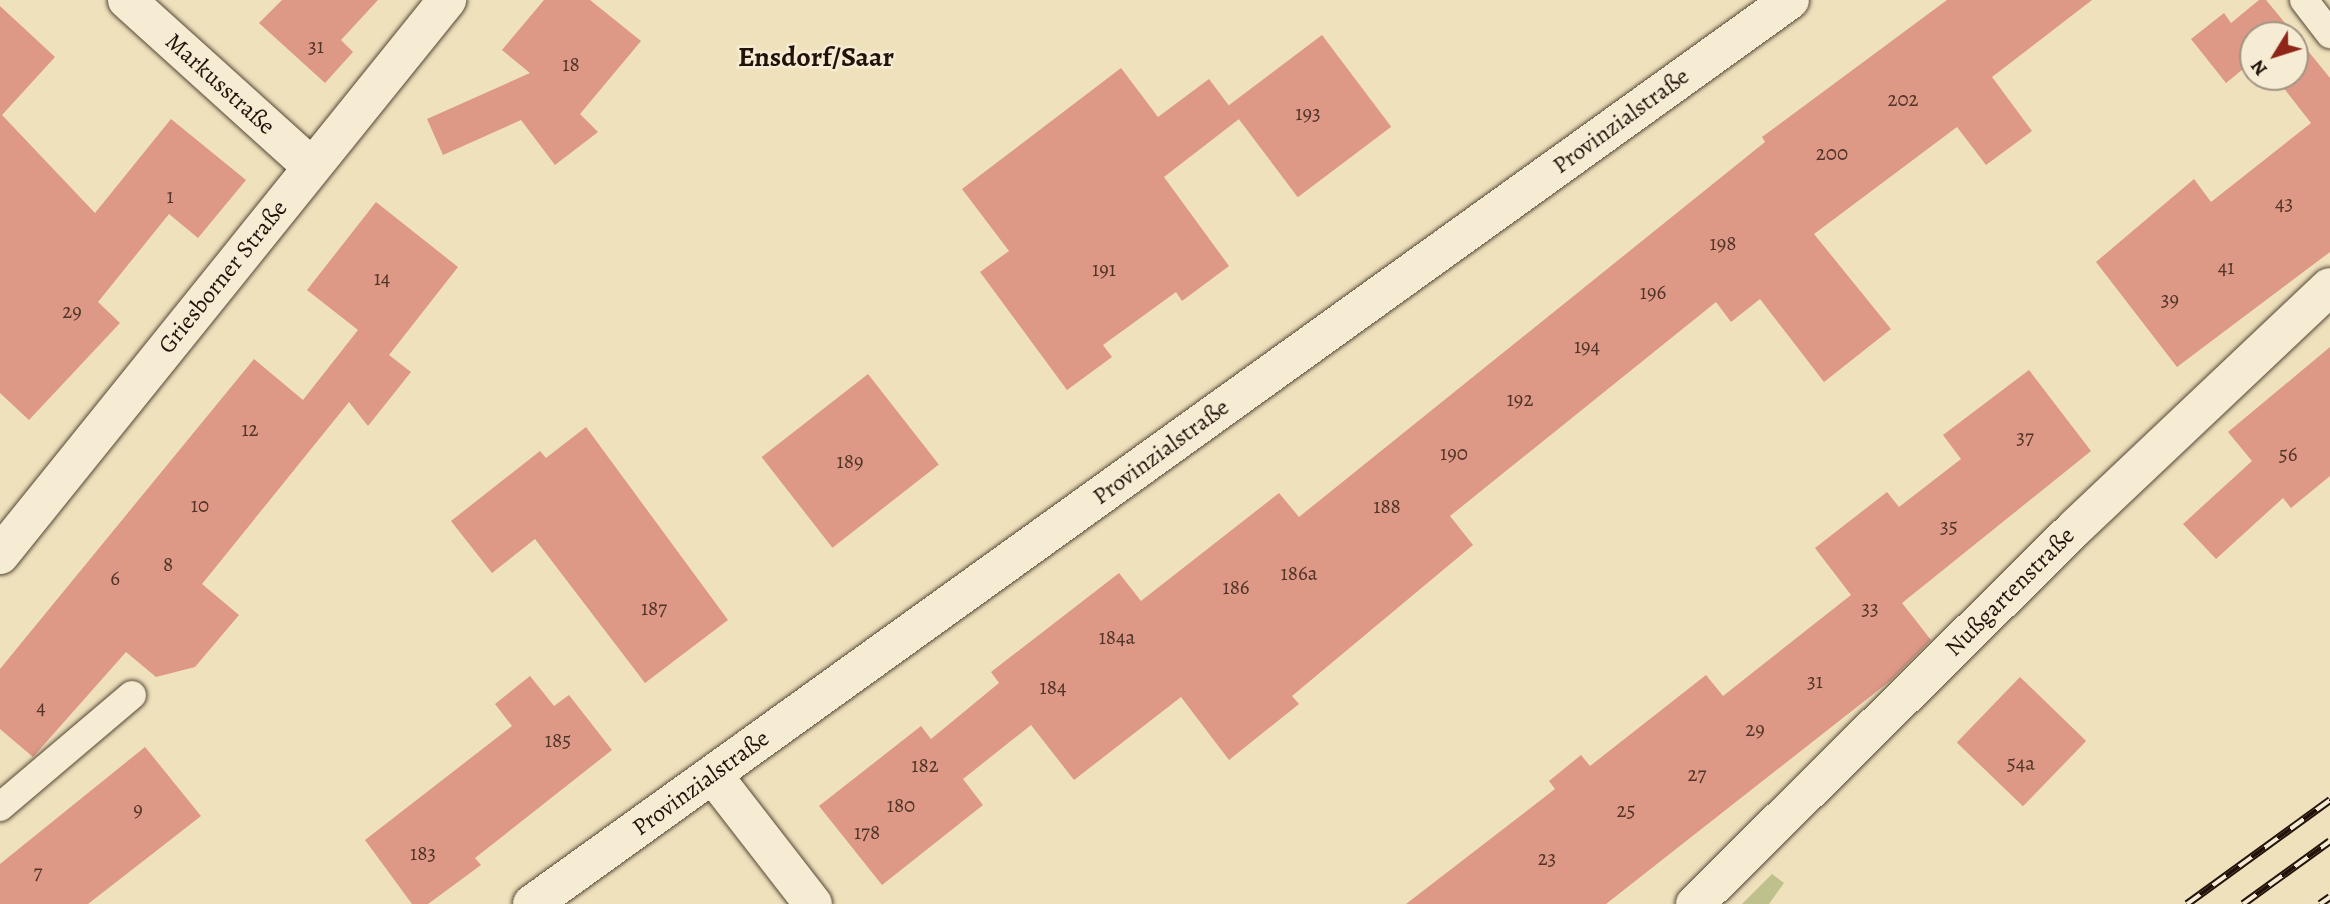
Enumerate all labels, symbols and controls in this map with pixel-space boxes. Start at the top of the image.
north arrow [2239,21,2309,91]
street label: Markusstraße [159,27,281,141]
house number: 31 [308,33,324,59]
district label: Ensdorf/Saar [738,40,894,74]
house number: 18 [562,51,580,77]
text: N [2245,54,2274,81]
street label: Provinzialstraße [1547,62,1695,180]
house number: 202 [1887,86,1919,112]
house number: 193 [1295,100,1321,126]
house number: 200 [1816,140,1848,166]
house number: 1 [166,183,174,209]
house number: 43 [2275,190,2293,216]
street label: Griesborner Straße [152,195,294,359]
house number: 198 [1710,230,1736,256]
house number: 41 [2218,254,2234,280]
house number: 191 [1092,256,1116,282]
house number: 14 [374,265,390,291]
house number: 196 [1640,279,1666,305]
house number: 39 [2161,286,2179,312]
house number: 29 [62,298,82,324]
house number: 194 [1574,333,1600,359]
house number: 192 [1507,386,1533,412]
street label: Provinzialstraße [1087,393,1235,511]
house number: 12 [241,416,259,442]
house number: 37 [2016,424,2034,450]
house number: 190 [1440,440,1468,466]
house number: 56 [2279,441,2297,467]
house number: 189 [837,448,863,474]
house number: 10 [191,492,209,518]
house number: 188 [1373,493,1401,519]
house number: 35 [1940,513,1958,539]
street label: Nußgartenstraße [1939,521,2081,663]
house number: 8 [163,551,173,577]
house number: 186a [1281,560,1317,586]
house number: 6 [110,565,120,591]
house number: 186 [1222,574,1250,600]
house number: 187 [641,595,667,621]
house number: 33 [1861,595,1879,621]
house number: 184a [1099,624,1135,650]
house number: 31 [1807,668,1823,694]
house number: 184 [1040,674,1066,700]
house number: 4 [36,694,46,720]
house number: 29 [1745,716,1765,742]
street label: Provinzialstraße [627,724,775,842]
house number: 185 [545,727,571,753]
house number: 54a [2007,750,2035,776]
house number: 182 [911,752,939,778]
house number: 27 [1688,761,1706,787]
house number: 180 [887,792,915,818]
house number: 9 [133,796,143,822]
house number: 25 [1616,797,1636,823]
house number: 178 [854,819,880,845]
house number: 183 [410,840,436,866]
house number: 23 [1538,845,1556,871]
house number: 7 [34,859,42,885]

